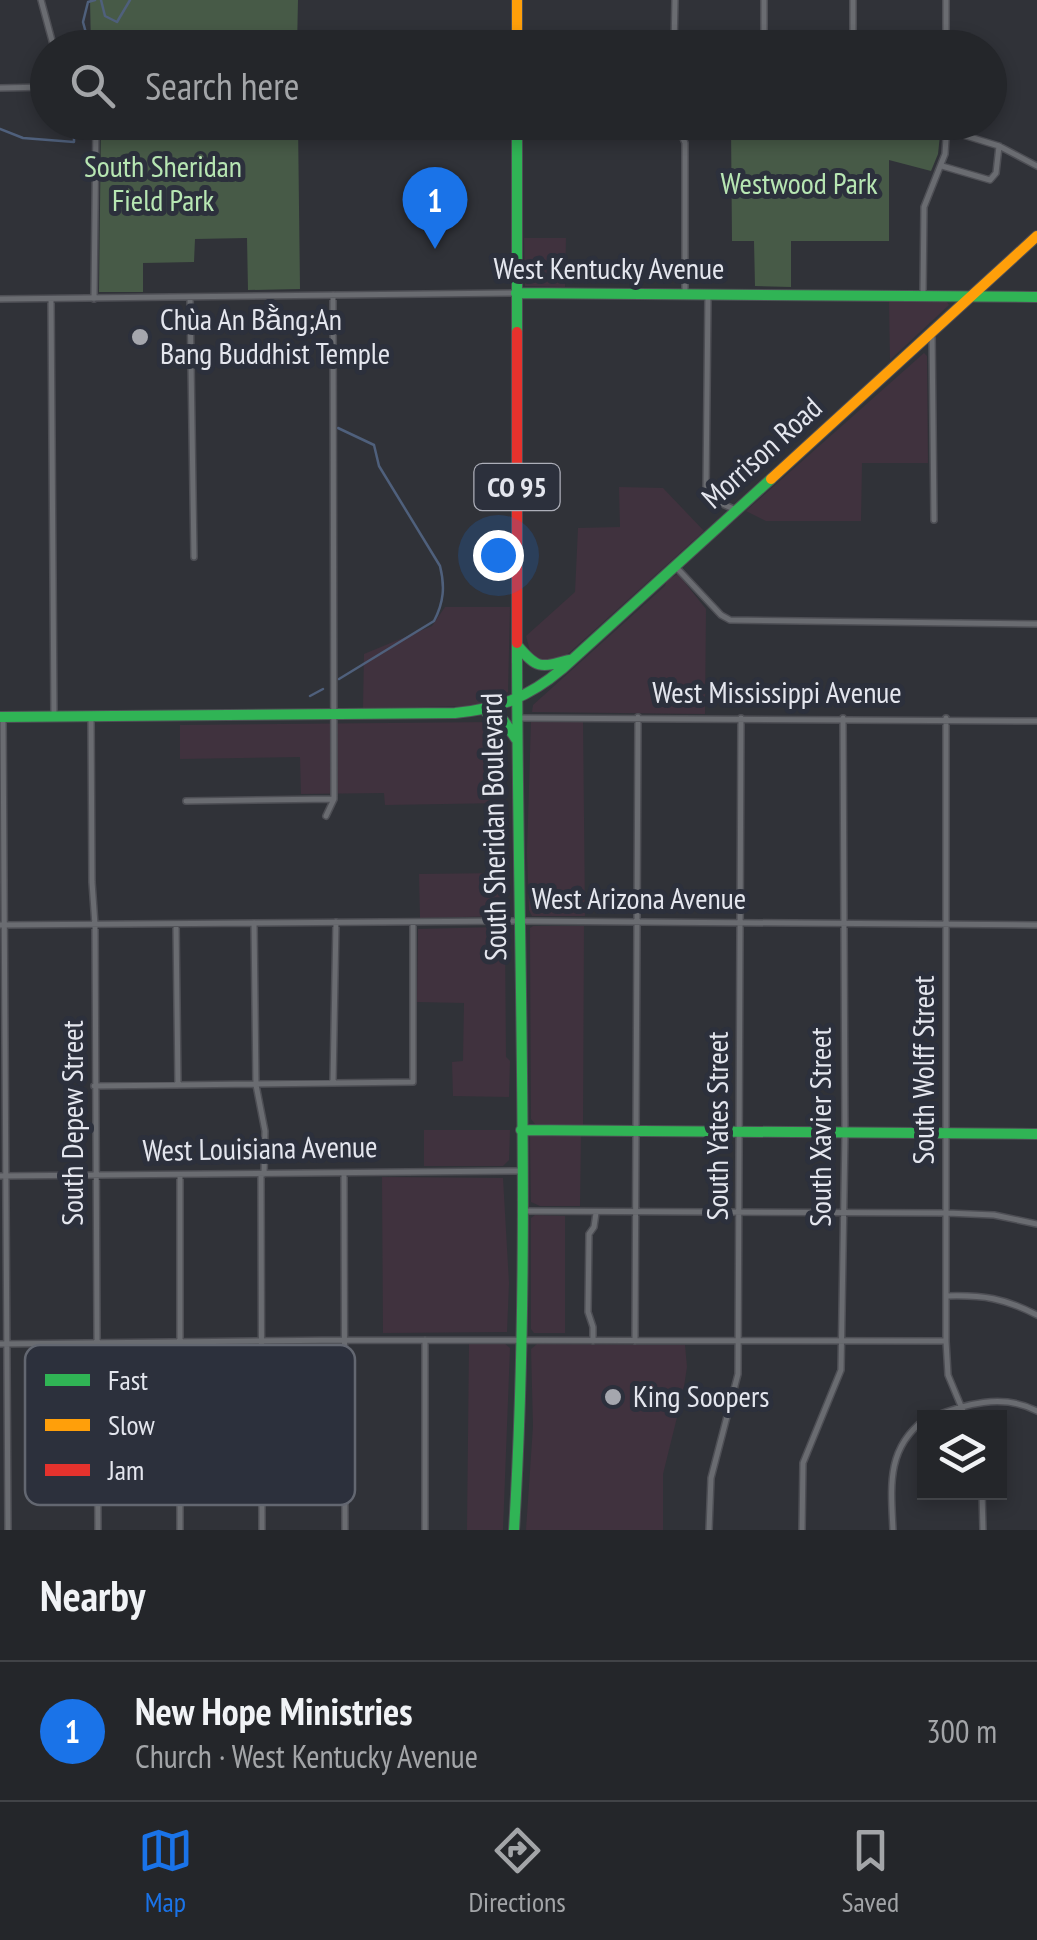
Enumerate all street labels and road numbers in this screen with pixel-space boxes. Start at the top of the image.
street label: West Kentucky Avenue [494,248,724,287]
street label: Morrison Road [693,388,829,516]
road number: CO 95 [474,464,560,510]
street label: West Mississippi Avenue [652,672,902,711]
street label: South Sheridan Boulevard [471,693,514,961]
street label: West Arizona Avenue [532,878,746,917]
street label: South Wolff Street [903,975,942,1165]
street label: South Depew Street [52,1019,91,1226]
street label: South Xavier Street [800,1027,839,1227]
street label: South Yates Street [697,1031,736,1220]
street label: West Louisiana Avenue [142,1126,378,1169]

